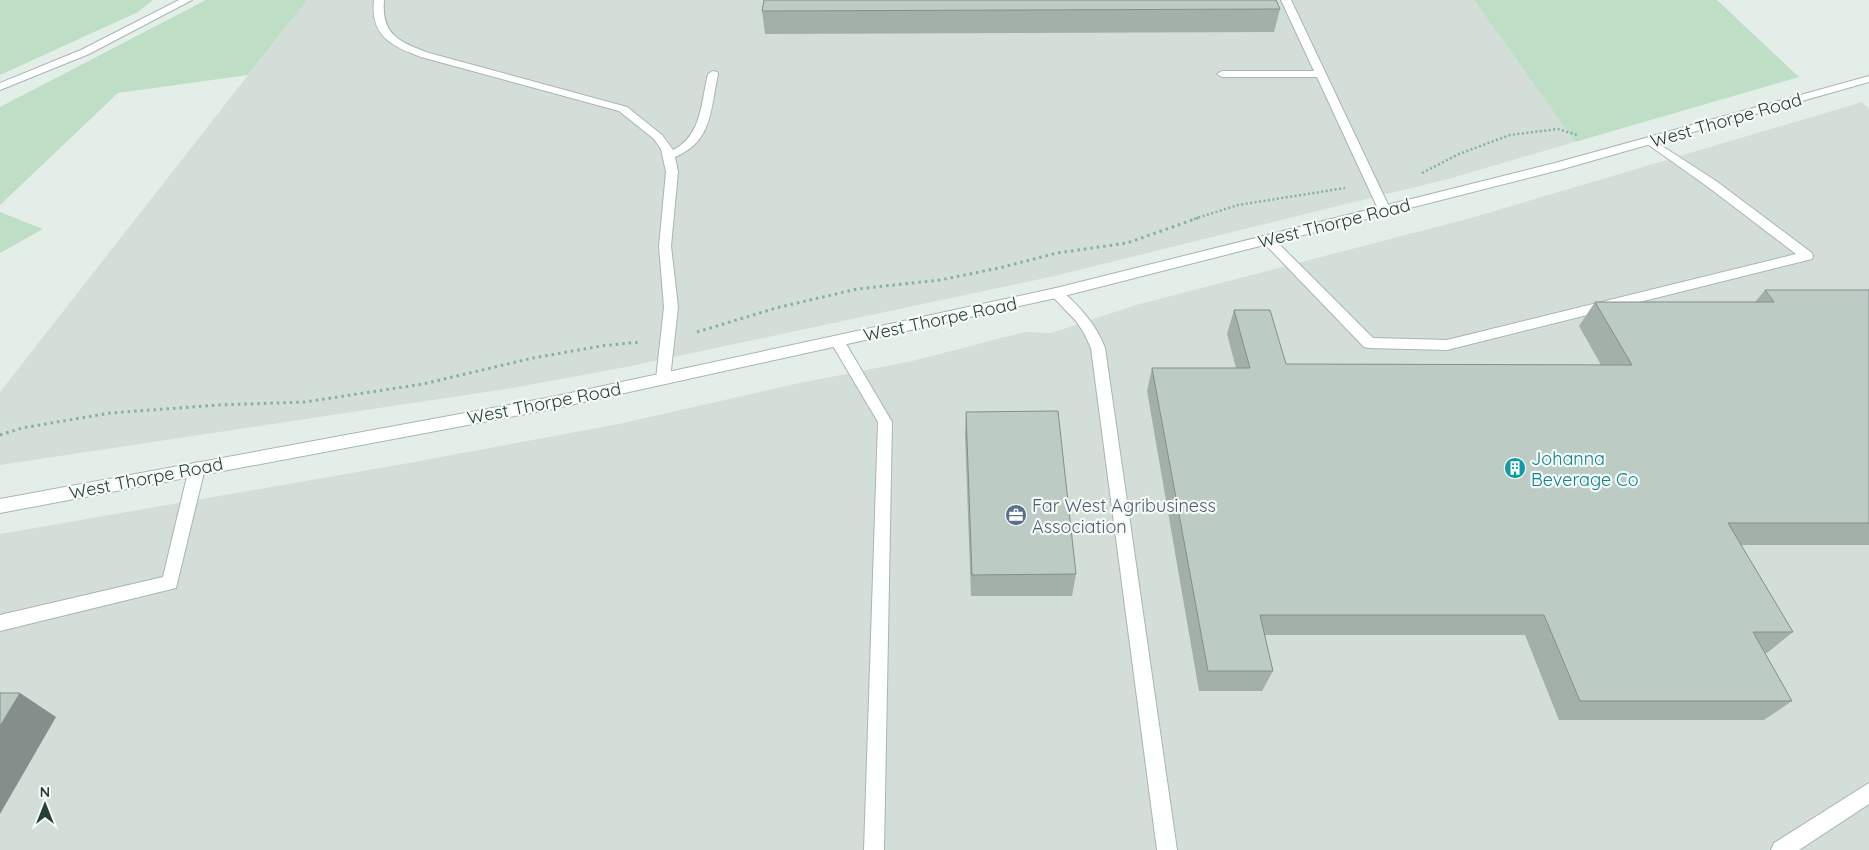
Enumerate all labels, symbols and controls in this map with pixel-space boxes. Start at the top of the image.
street label: West Thorpe Road [1648,87,1804,153]
street label: West Thorpe Road [1255,193,1413,253]
street label: West Thorpe Road [861,292,1019,346]
street label: West Thorpe Road [465,377,623,429]
place label: Johanna Beverage Co [1531,447,1639,491]
street label: West Thorpe Road [67,452,225,504]
building icon: Johanna Beverage Co [1503,456,1527,480]
place label: Far West Agribusiness Association [1032,494,1216,538]
office icon: Far West Agribusiness Association [1004,503,1028,527]
north arrow [20,780,70,830]
text: N [40,783,50,801]

